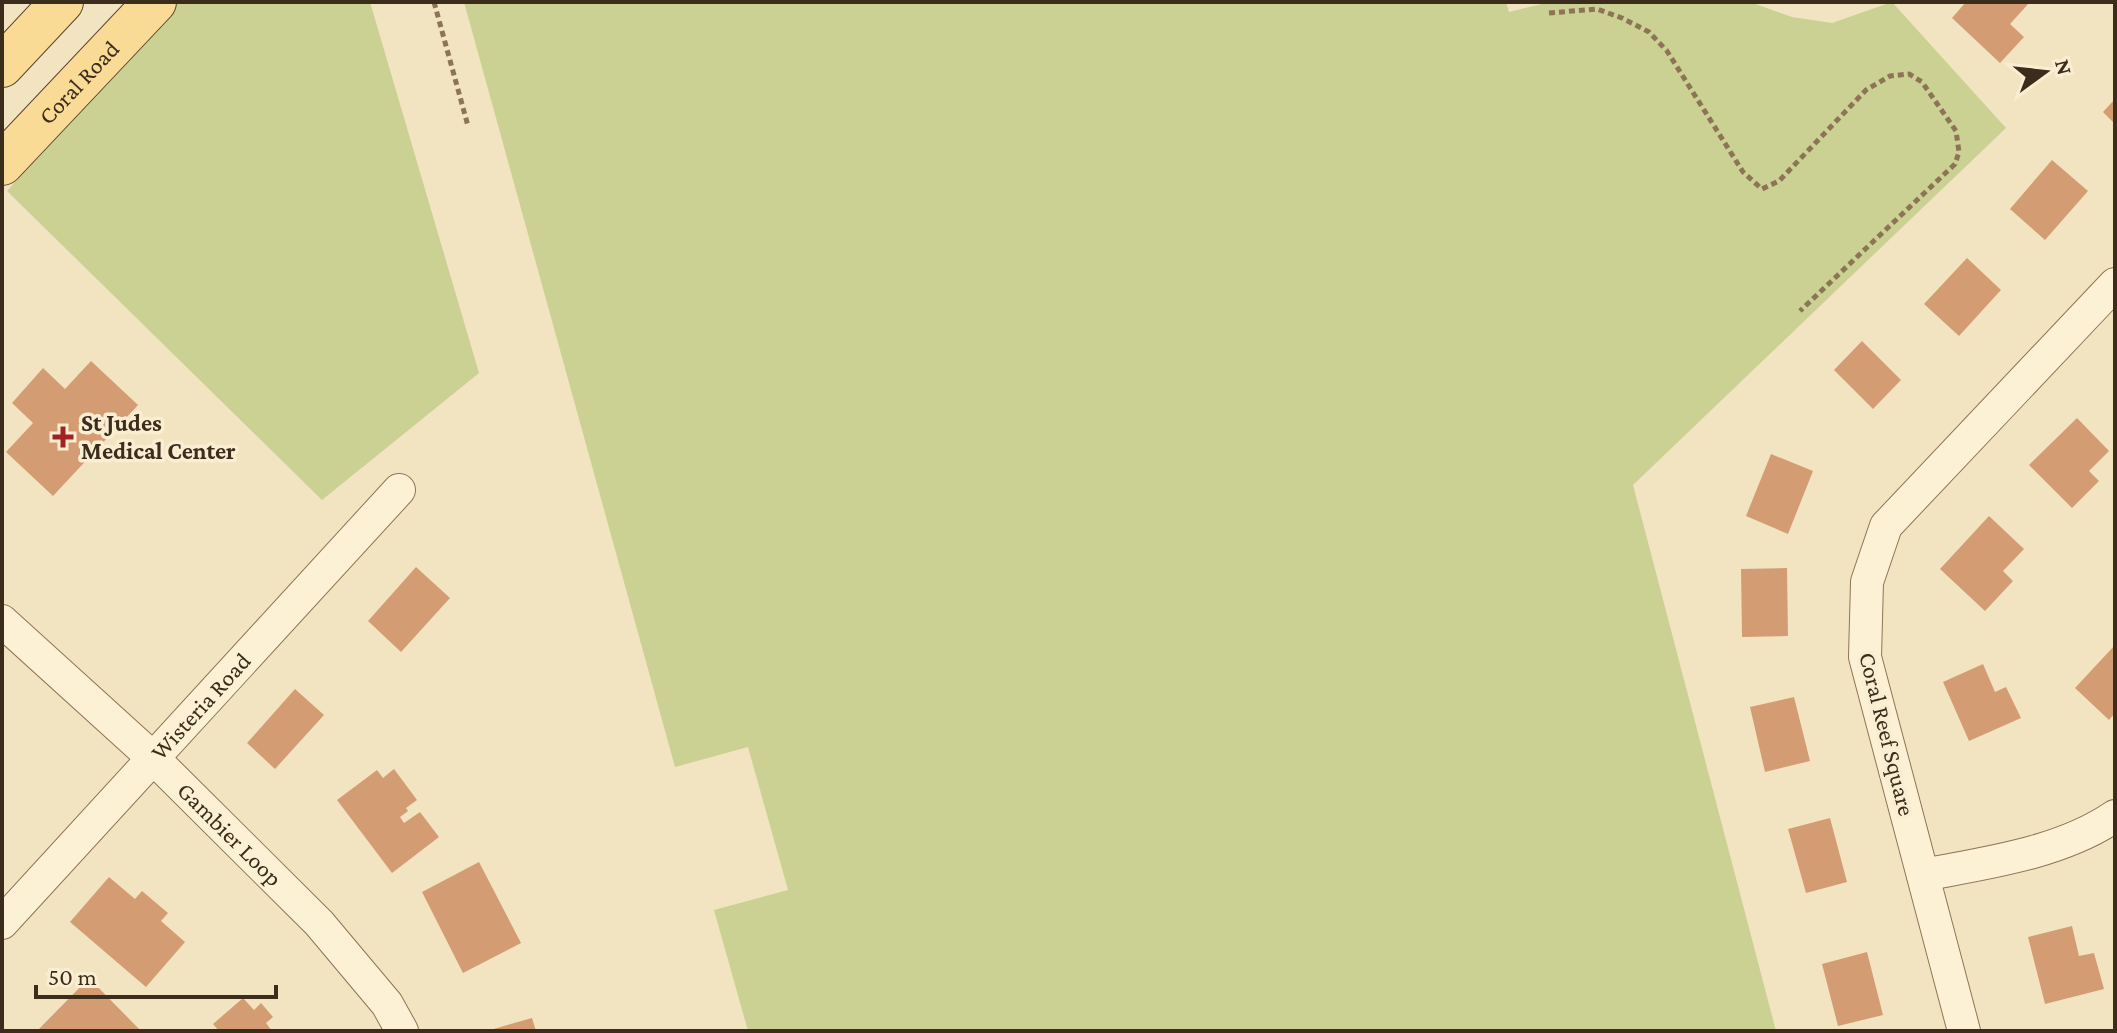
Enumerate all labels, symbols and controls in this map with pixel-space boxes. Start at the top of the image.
north arrow [2005,32,2085,112]
street label: Coral Road [33,35,125,130]
text: N [2050,56,2078,77]
place label: St Judes Medical Center [81,409,236,464]
marker: St Judes Medical Center [52,426,74,448]
street label: Wisteria Road [145,647,256,765]
street label: Coral Reef Square [1854,649,1921,818]
street label: Gambier Loop [172,776,288,891]
scale bar [36,949,276,999]
text: 50 m [48,963,97,990]

